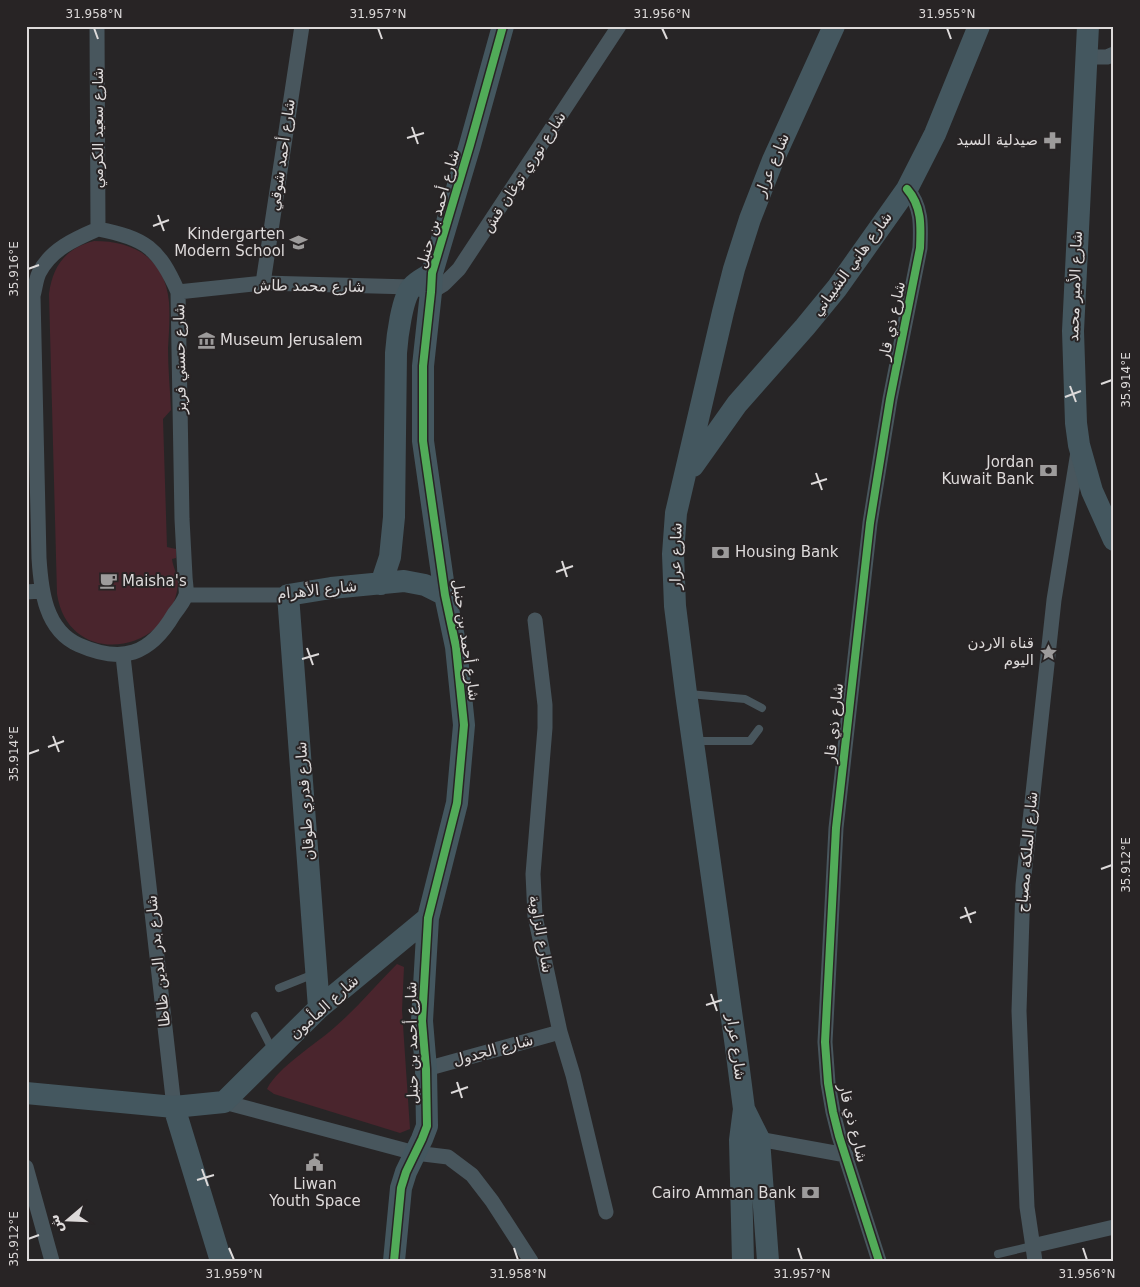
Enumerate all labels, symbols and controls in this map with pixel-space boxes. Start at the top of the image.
text: 31.958°N [66,7,122,21]
text: 31.957°N [350,7,406,21]
text: 31.956°N [634,7,690,21]
text: 31.955°N [919,7,975,21]
street label: شارع سعيد الكرمي [89,68,108,188]
street label: شارع أحمد شوقي [264,98,300,212]
street label: شارع نوري توغان قش [478,108,571,236]
pharmacy icon: صيدلية السيد [1042,130,1062,150]
street label: شارع عرار [751,131,793,200]
place label: صيدلية السيد [956,131,1038,149]
street label: شارع أحمد بن حنبل [411,147,464,271]
street label: شارع هاني الشيباني [808,208,897,320]
place label: Kindergarten Modern School [174,225,285,260]
street label: شارع الأمير محمد [1063,230,1086,342]
school or university icon: Kindergarten Modern School [289,233,309,253]
text: 35.916°E [7,241,21,297]
street label: شارع محمد طاش [253,276,365,296]
street label: شارع ذي قار [875,280,910,363]
street label: شارع حسني فريز [170,304,191,415]
museum icon: Museum Jerusalem [196,330,216,350]
place label: Museum Jerusalem [220,331,363,349]
text: 35.914°E [1119,352,1133,408]
place label: Jordan Kuwait Bank [941,453,1034,488]
bank icon: Jordan Kuwait Bank [1038,461,1058,481]
street label: شارع عرار [666,522,686,591]
bank icon: Housing Bank [711,542,731,562]
place label: Housing Bank [735,543,839,561]
cafe icon: Maisha's [98,571,118,591]
place label: Maisha's [122,572,187,590]
street label: شارع الأهرام [276,576,358,603]
street label: شارع أحمد بن حنبل [449,578,484,702]
place label: قناة الاردن اليوم [967,634,1034,669]
place icon: قناة الاردن اليوم [1038,642,1058,662]
street label: شارع ذي قار [821,682,848,765]
text: 35.914°E [7,726,21,782]
street label: شارع قدري طوقان [292,741,319,861]
street label: شارع الملكة مصباح [1013,791,1041,913]
text: 35.912°E [1119,837,1133,893]
street label: شارع بدر الدين ظاظا [142,894,174,1028]
street label: شارع الزاوية [525,894,557,974]
street label: شارع المأمون [284,970,362,1043]
street label: شارع أحمد بن حنبل [401,981,422,1105]
street label: شارع عرار [722,1012,750,1081]
street label: شارع الجدول [451,1031,535,1069]
street label: شارع ذي قار [833,1081,871,1164]
public building icon: Liwan Youth Space [305,1153,325,1173]
place label: Liwan Youth Space [268,1175,361,1210]
bank icon: Cairo Amman Bank [800,1183,820,1203]
place label: Cairo Amman Bank [652,1184,796,1202]
north arrow [42,1194,92,1244]
text: 35.912°E [7,1211,21,1267]
text: ش [45,1212,66,1236]
text: 31.959°N [206,1267,262,1281]
text: 31.958°N [490,1267,546,1281]
text: 31.957°N [774,1267,830,1281]
text: 31.956°N [1059,1267,1115,1281]

